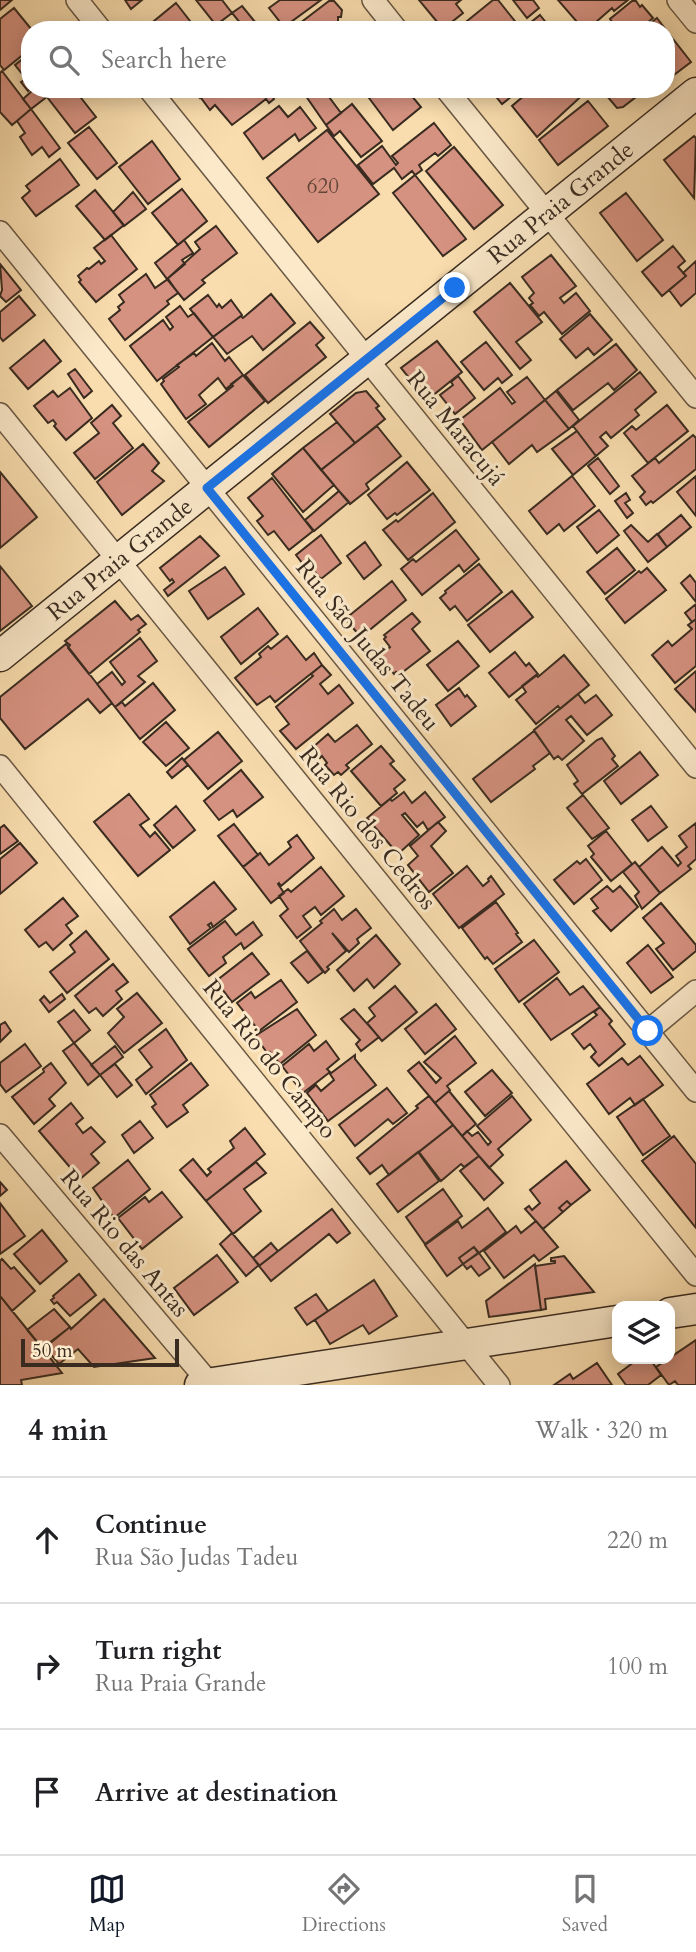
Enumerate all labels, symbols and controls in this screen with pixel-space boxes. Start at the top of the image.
search box [21,21,675,98]
icon: search [45,41,83,79]
text: Search here [101,42,227,77]
street label: Rua Praia Grande [481,134,641,272]
house number: 620 [307,172,339,201]
route end [439,272,470,303]
street label: Rua Maracujá [399,364,513,494]
street label: Rua Praia Grande [40,490,200,629]
street label: Rua São Judas Tadeu [288,552,447,738]
street label: Rua Rio dos Cedros [291,740,444,917]
street label: Rua Rio do Campo [195,973,344,1146]
route start [632,1015,663,1046]
street label: Rua Rio das Antas [53,1162,196,1324]
map controls [612,1301,675,1364]
button: layers [612,1301,675,1364]
scale bar [21,1336,178,1368]
text: 50 m [32,1338,73,1364]
text: 4 min [28,1410,108,1451]
text: Walk · 320 m [535,1415,668,1446]
text: Continue [95,1507,207,1542]
icon: ahead [28,1521,66,1559]
text: 220 m [607,1525,668,1556]
text: Rua São Judas Tadeu [95,1542,298,1573]
text: Turn right [95,1633,222,1668]
icon: right [28,1647,66,1685]
text: 100 m [607,1651,668,1682]
text: Rua Praia Grande [95,1668,266,1699]
icon: arrive [28,1773,66,1811]
text: Arrive at destination [95,1775,338,1810]
tab: Map [88,1870,126,1938]
tab: Directions [302,1870,386,1938]
tab: Saved [562,1870,608,1938]

